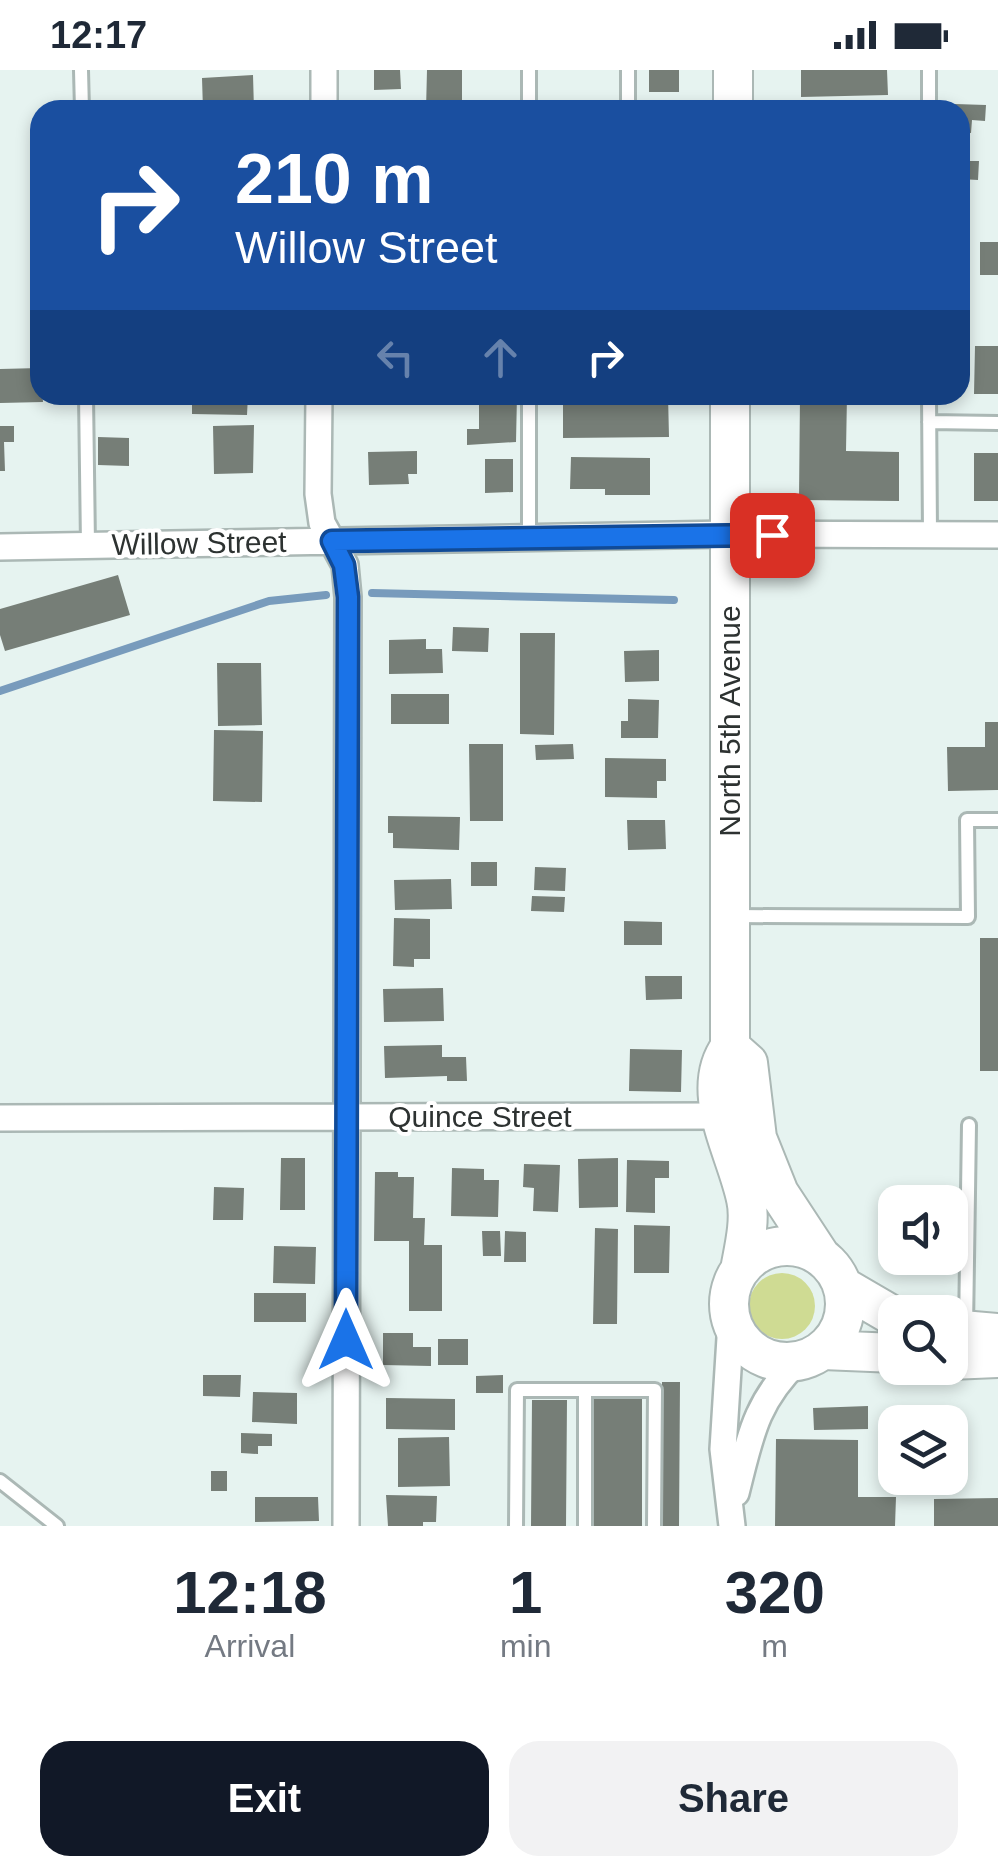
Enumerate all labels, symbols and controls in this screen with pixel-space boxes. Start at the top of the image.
text: 12:17 [50,14,147,56]
icon: right [70,140,200,270]
text: 210 m [235,140,433,218]
text: Willow Street [235,222,498,273]
icon: left [368,330,423,385]
icon: ahead [473,330,528,385]
icon: right [578,330,633,385]
pin [730,493,815,578]
icon: arrive [745,508,800,563]
street label: Willow Street [111,525,287,561]
street label: North 5th Avenue [713,605,746,837]
street label: Quince Street [388,1100,572,1133]
map controls [878,1185,968,1495]
button: sound [878,1185,968,1275]
position arrow [294,1288,398,1392]
button: search [878,1295,968,1385]
button: layers [878,1405,968,1495]
text: 12:18 [173,1559,327,1626]
text: 1 [509,1559,542,1626]
text: 320 [725,1559,825,1626]
text: Arrival [205,1628,295,1664]
text: min [500,1628,551,1664]
text: m [761,1628,788,1664]
button: Exit [40,1741,489,1856]
button: Share [509,1741,958,1856]

